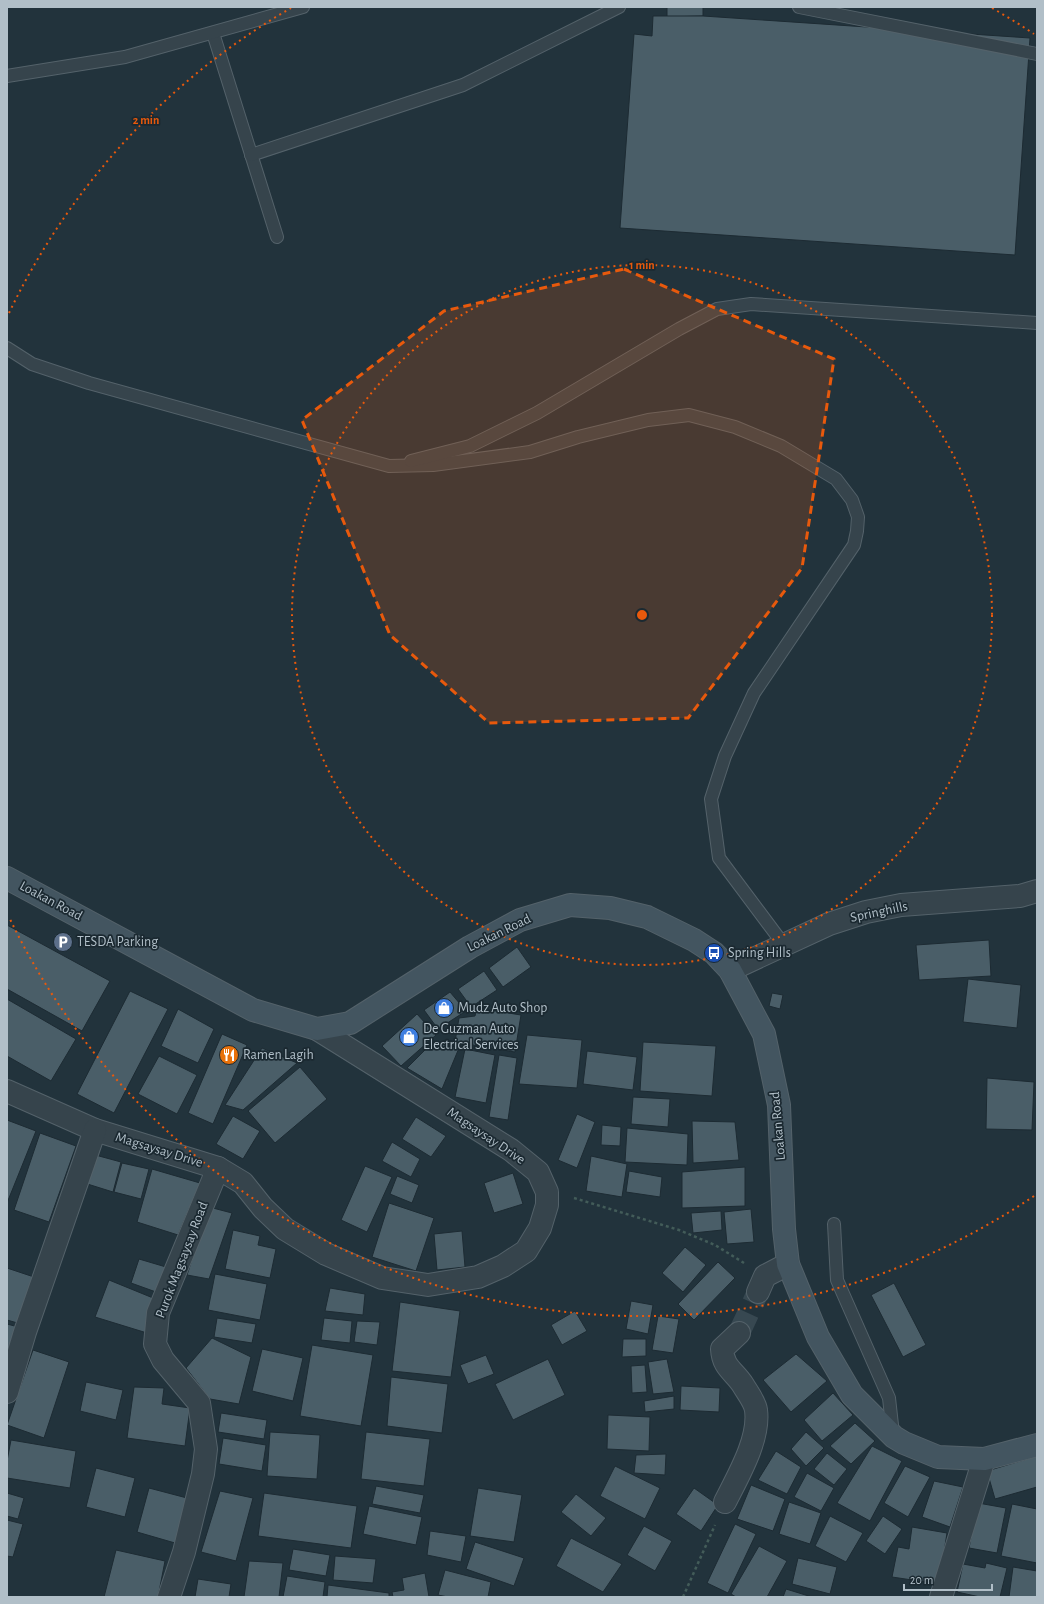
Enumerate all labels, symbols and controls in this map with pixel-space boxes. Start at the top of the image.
text: 2 min [133,114,159,126]
text: 1 min [629,259,655,271]
centre of rings [635,608,649,622]
street label: Loakan Road [17,879,85,923]
street label: Springhills [849,899,909,925]
street label: Loakan Road [465,912,533,954]
parking icon: TESDA Parking [52,931,74,953]
place label: TESDA Parking [77,935,158,949]
bus stop icon: Spring Hills [703,942,725,964]
place label: Spring Hills [728,946,791,960]
shop icon: Mudz Auto Shop [433,997,455,1019]
place label: Mudz Auto Shop [458,1001,547,1015]
place label: De Guzman Auto Electrical Services [423,1022,519,1052]
shop icon: De Guzman Auto Electrical Services [398,1026,420,1048]
restaurant icon: Ramen Lagih [218,1044,240,1066]
place label: Ramen Lagih [243,1048,314,1062]
street label: Loakan Road [768,1091,788,1161]
street label: Magsaysay Drive [445,1105,527,1167]
street label: Magsaysay Drive [114,1130,204,1170]
street label: Purok Magsaysay Road [153,1200,211,1320]
scale bar [904,1566,992,1592]
text: 20 m [910,1574,933,1586]

